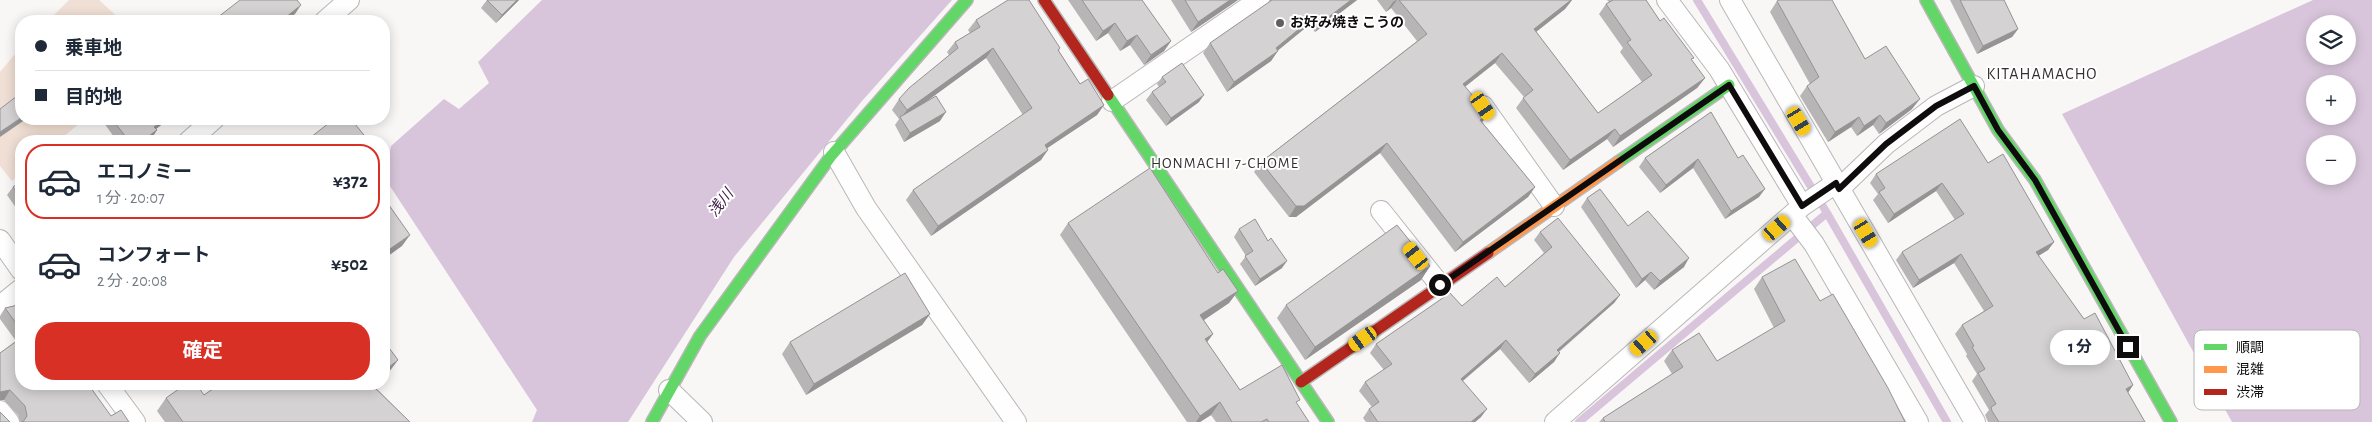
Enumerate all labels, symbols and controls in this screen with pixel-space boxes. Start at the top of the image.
place label: お好み焼き こうの [1290,15,1404,30]
map controls [2306,15,2356,185]
button: layers [2306,15,2356,65]
marker: お好み焼き こうの [1274,17,1286,29]
text: 乗車地 [65,39,122,58]
district label: KITAHAMACHO [1986,66,2098,82]
button: + [2306,75,2356,125]
text: 目的地 [65,88,122,107]
car [1468,89,1497,123]
car [1784,104,1813,138]
button: − [2306,135,2356,185]
district label: HONMACHI 7-CHOME [1151,156,1299,171]
icon: car [37,159,82,204]
text: エコノミー [97,163,192,182]
text: ¥372 [333,172,368,191]
water label: 浅川 [705,184,737,219]
text: 1 分 · 20:07 [97,190,165,206]
car [1760,212,1793,244]
car [1851,216,1880,250]
car [1400,240,1431,272]
icon: car [37,242,82,287]
text: コンフォート [97,246,210,265]
text: ¥502 [331,255,368,274]
text: 2 分 · 20:08 [97,273,167,289]
route start [1429,274,1451,296]
button: 確定 [35,322,370,380]
car [1346,324,1379,354]
car [1627,327,1660,359]
callout: 1 分 [2050,330,2110,364]
legend [2194,330,2360,410]
route end [2117,336,2139,358]
text: 1 分 [2068,339,2092,355]
text: 順調 [2236,341,2264,355]
text: 混雑 [2236,361,2264,377]
text: 渋滞 [2236,385,2264,400]

